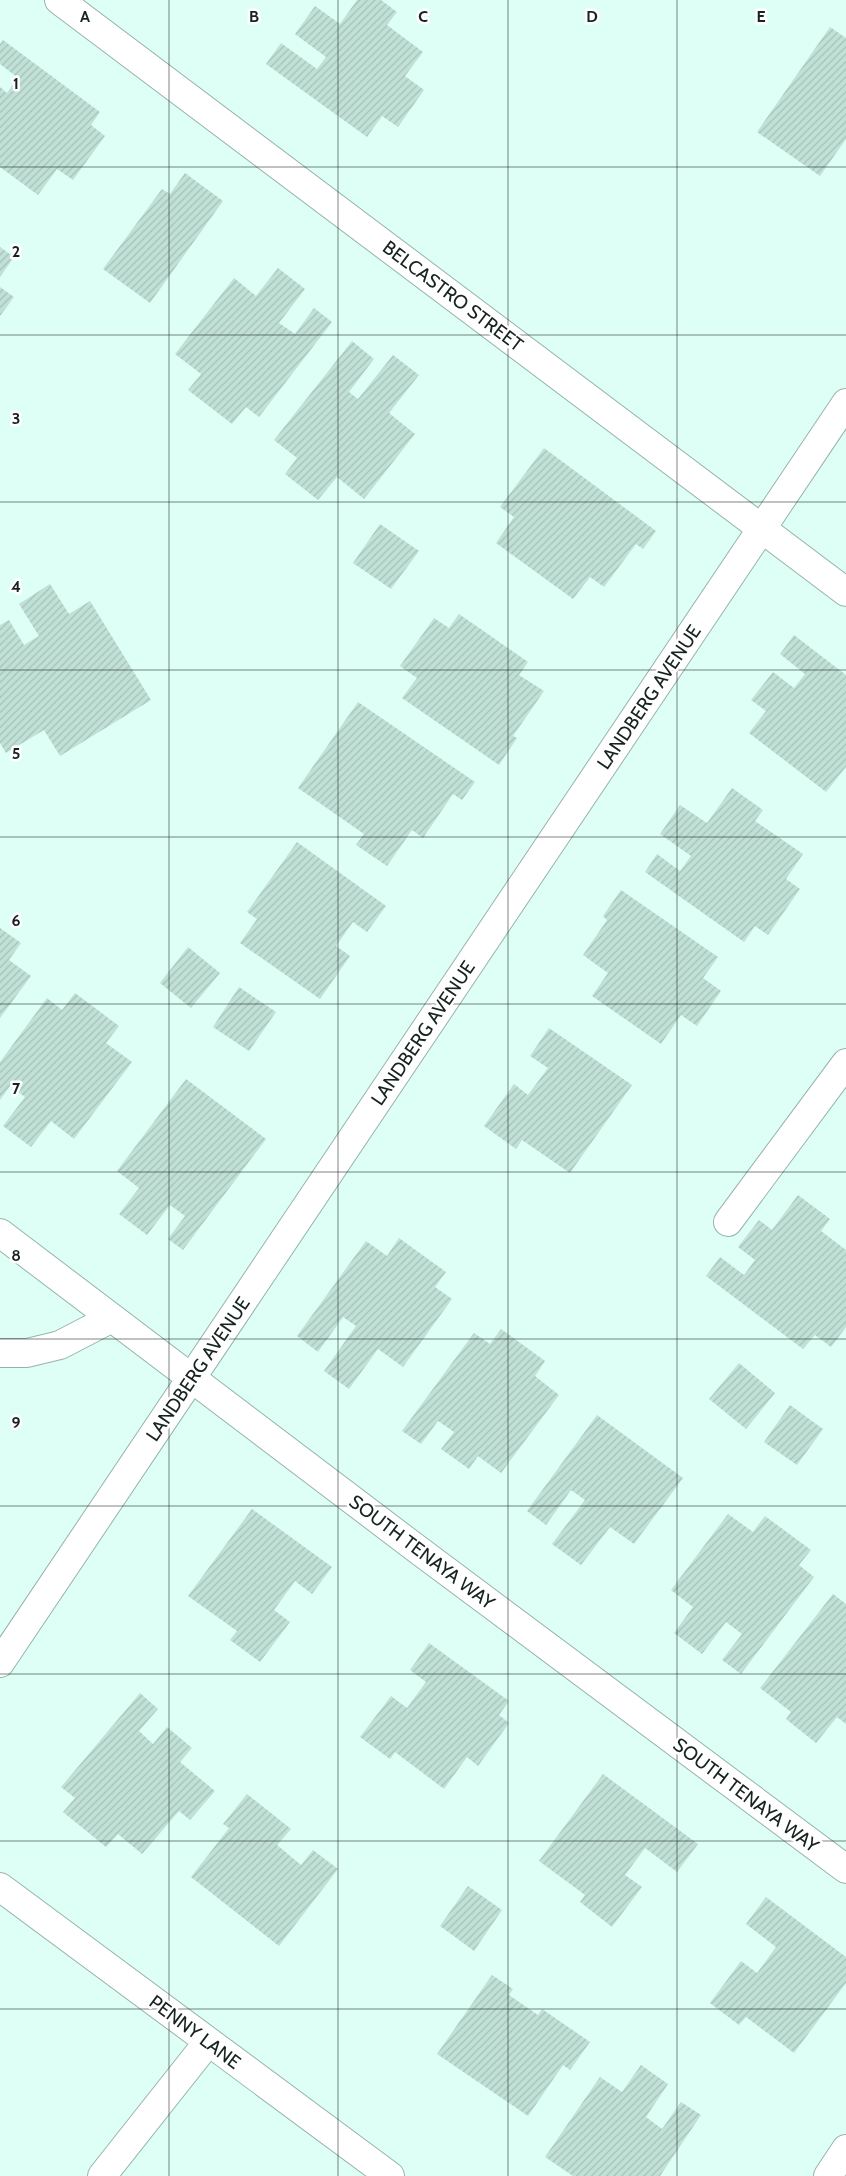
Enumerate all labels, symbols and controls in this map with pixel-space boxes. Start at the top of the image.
text: A [80,7,90,26]
text: B [249,7,259,26]
text: C [418,7,428,26]
text: D [586,7,598,26]
text: E [756,7,766,26]
text: 1 [13,74,19,93]
street label: BELCASTRO STREET [378,236,528,356]
text: 2 [12,242,20,261]
text: 3 [12,409,20,428]
text: 4 [11,577,21,596]
street label: LANDBERG AVENUE [592,620,706,774]
text: 5 [12,744,20,763]
text: 6 [12,911,21,930]
street label: LANDBERG AVENUE [366,956,480,1110]
text: 7 [12,1079,21,1098]
text: 8 [11,1246,21,1265]
street label: LANDBERG AVENUE [141,1292,255,1446]
text: 9 [12,1413,21,1432]
street label: SOUTH TENAYA WAY [345,1490,499,1614]
street label: SOUTH TENAYA WAY [669,1733,823,1857]
street label: PENNY LANE [145,1990,245,2074]

